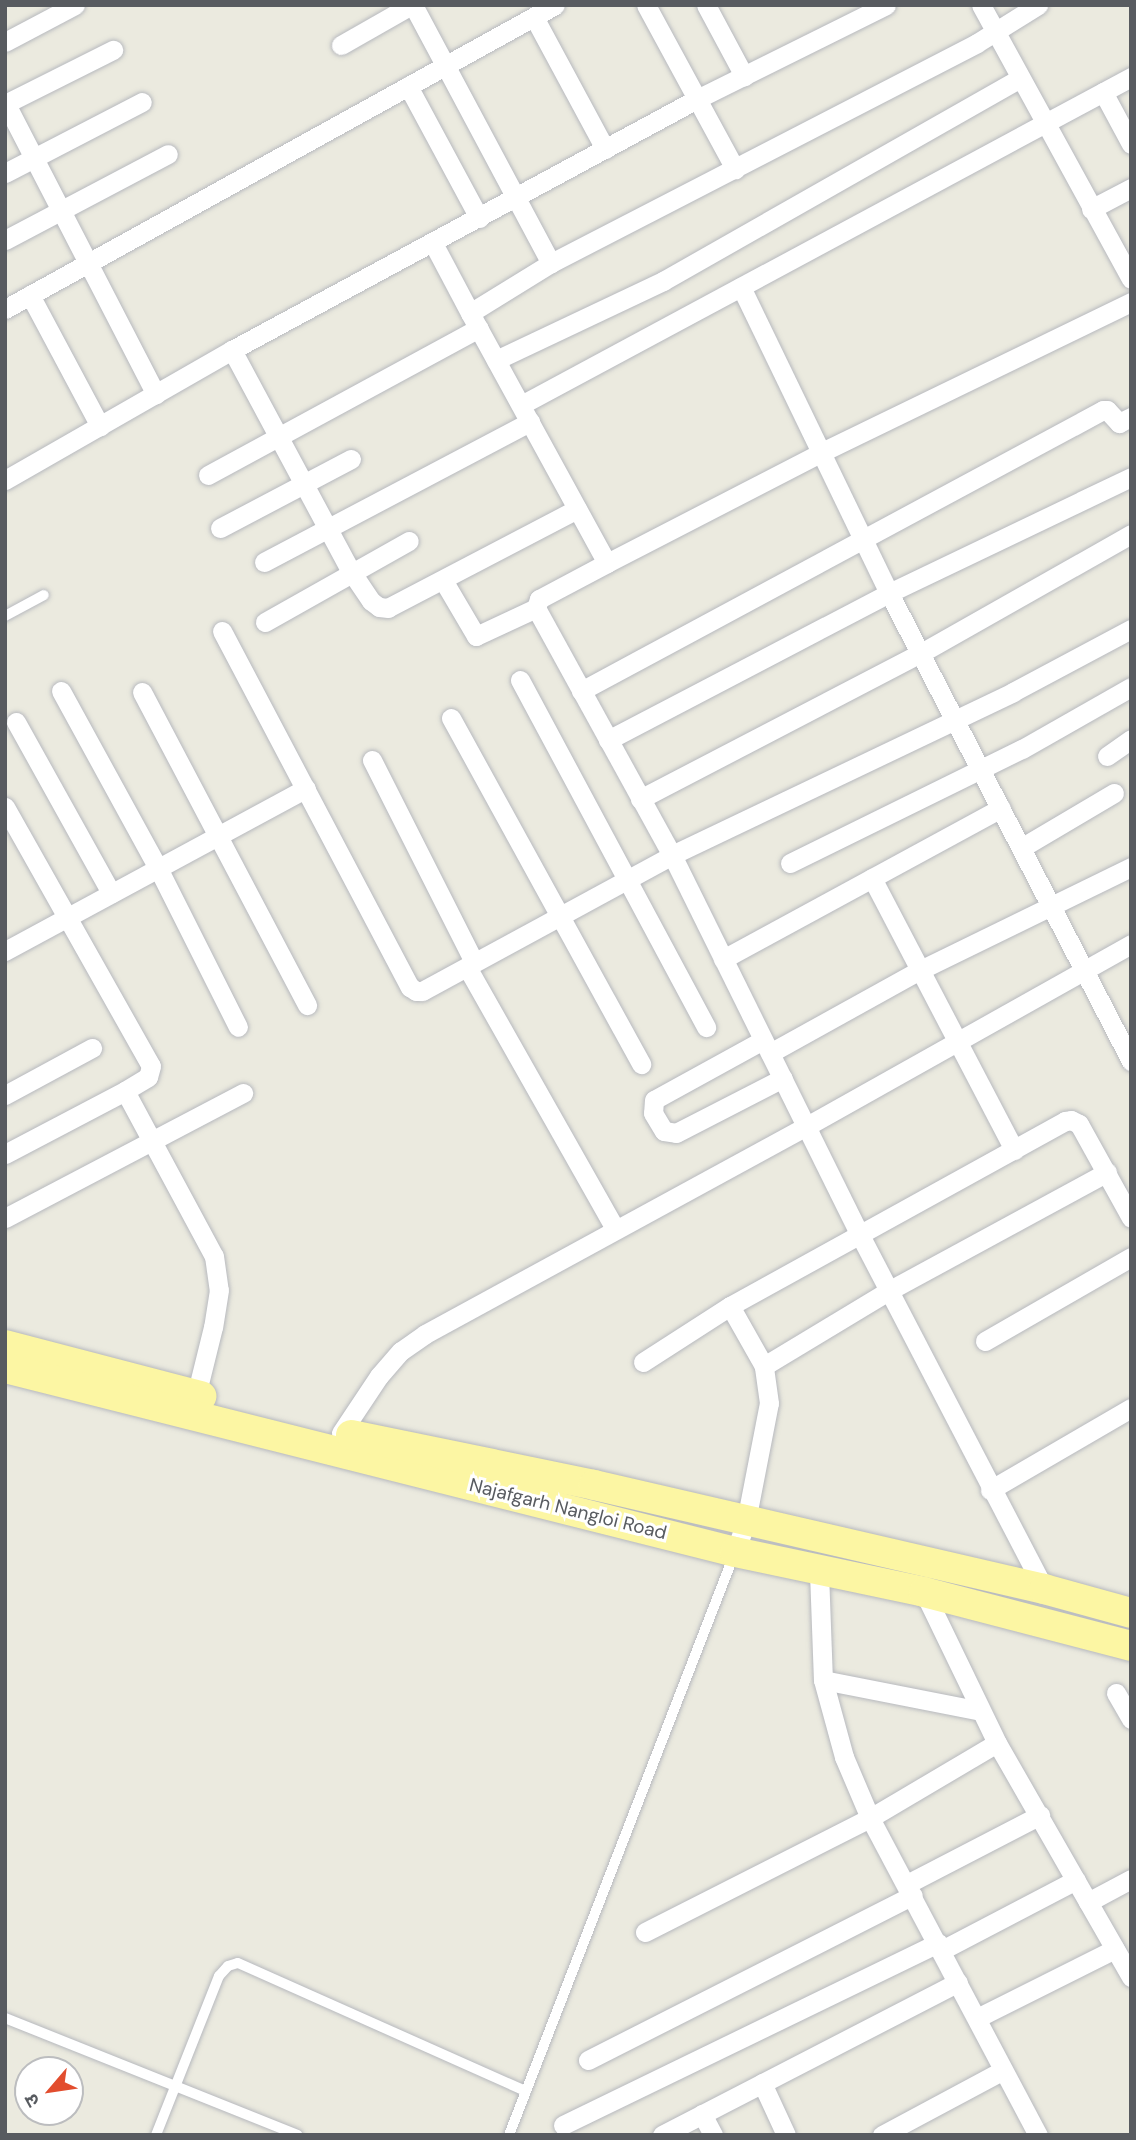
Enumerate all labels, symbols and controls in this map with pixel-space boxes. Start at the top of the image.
street label: Najafgarh Nangloi Road [467,1473,669,1545]
north arrow [14,2056,84,2126]
text: उ [18,2090,46,2111]

